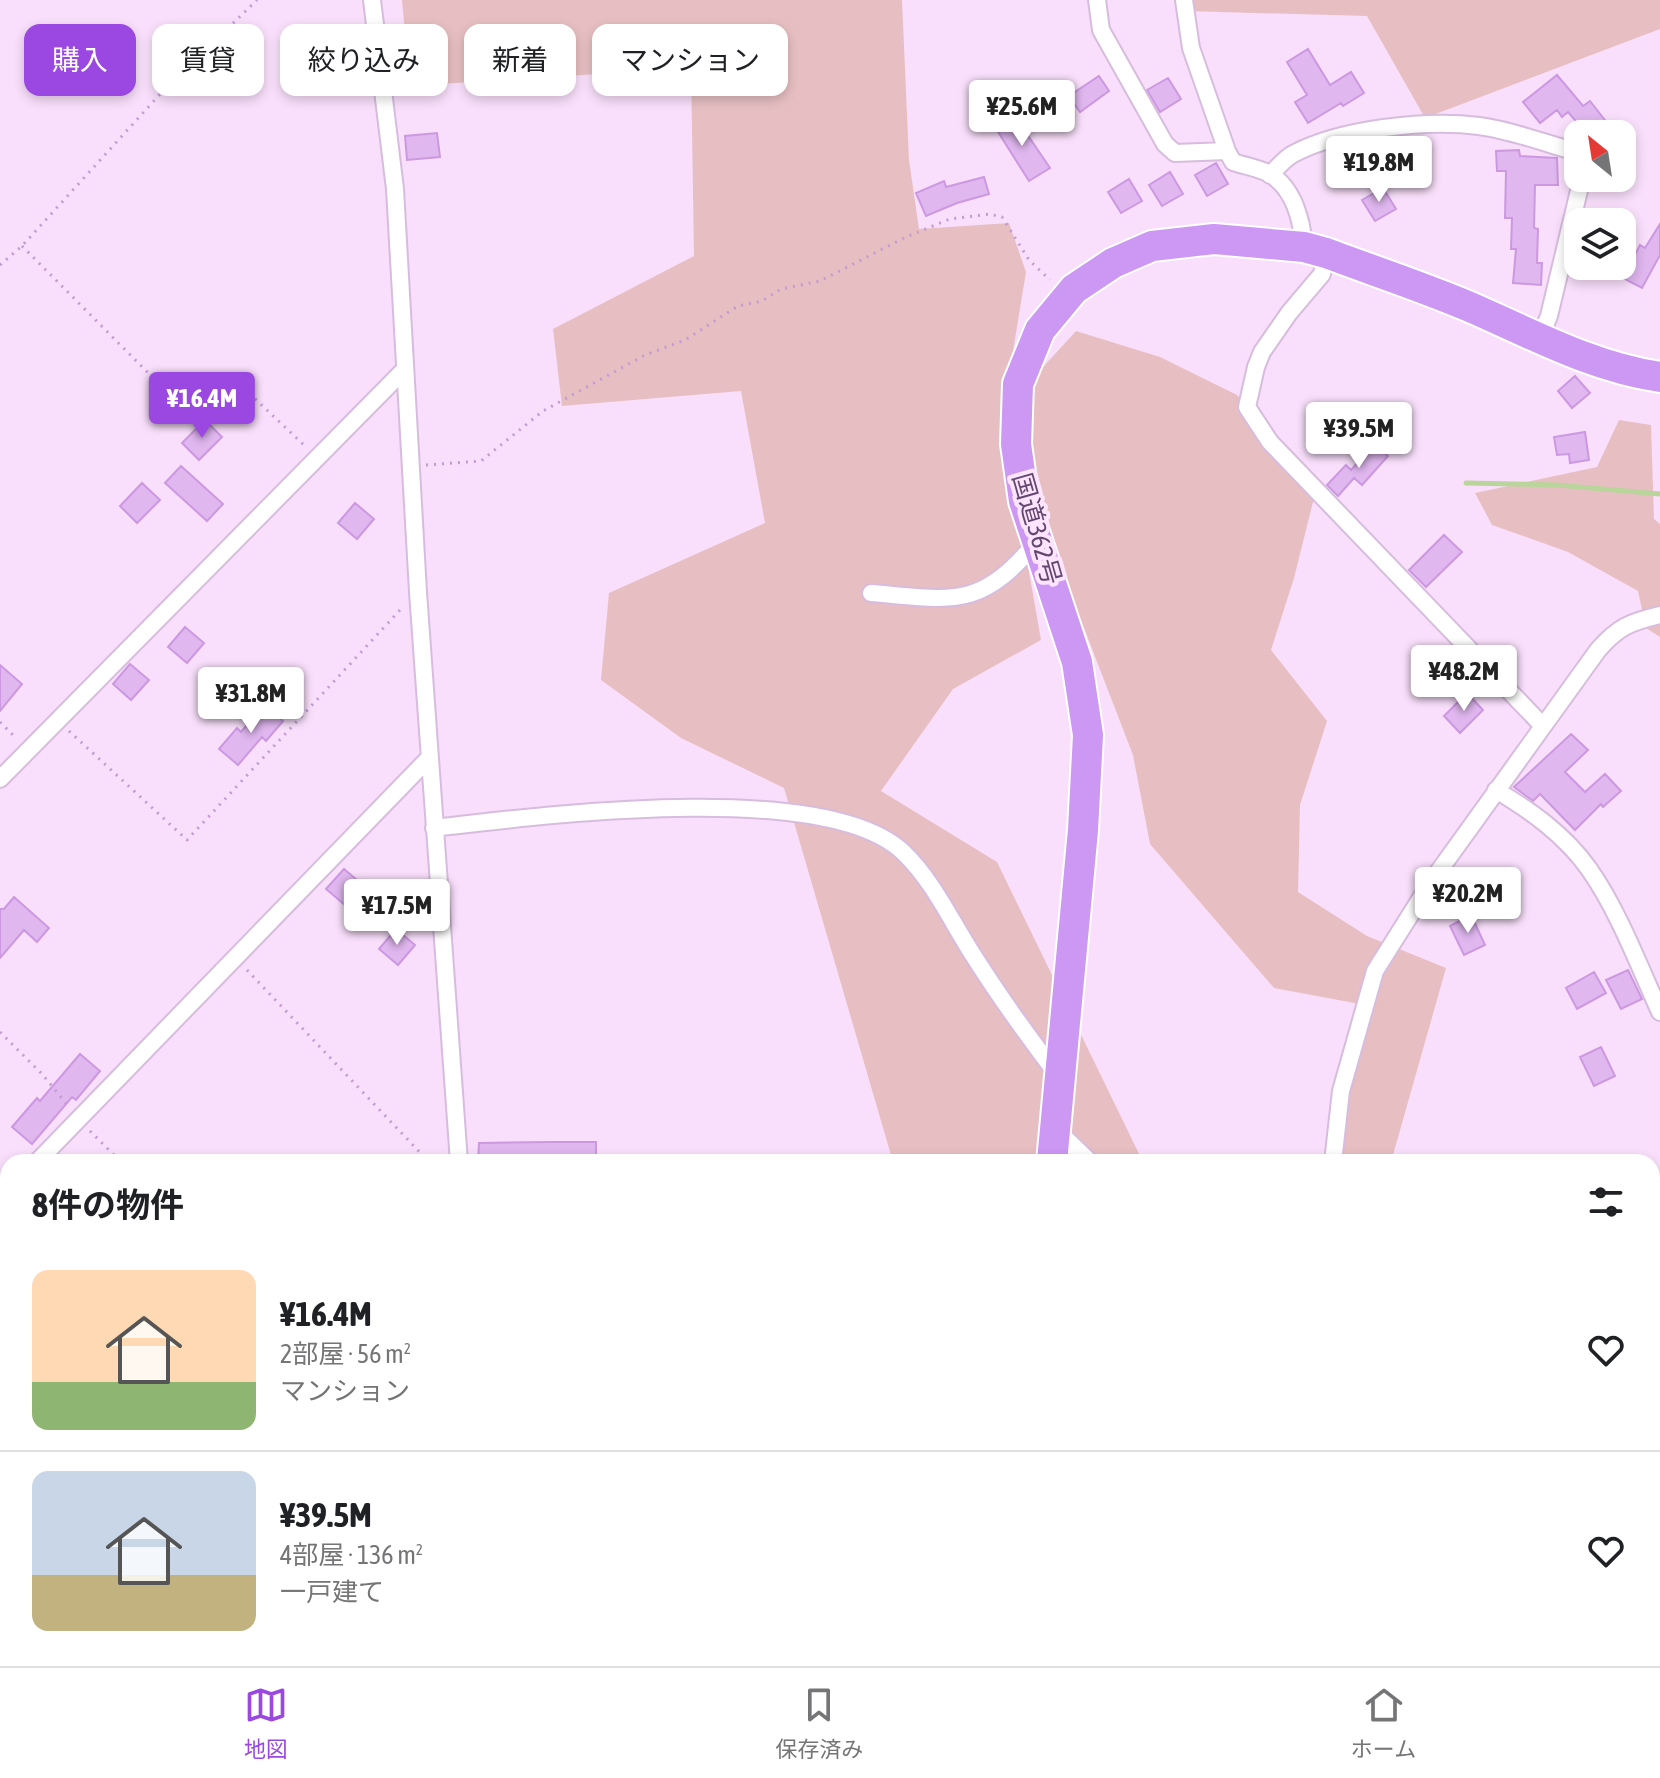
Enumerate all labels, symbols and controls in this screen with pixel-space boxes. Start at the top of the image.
chip: 購入 [24,24,136,96]
chip: 賃貸 [152,24,264,96]
chip: 絞り込み [280,24,448,96]
chip: 新着 [464,24,576,96]
chip: マンション [592,24,788,96]
pin: ¥25.6M [957,80,1087,148]
text: ¥25.6M [987,91,1057,121]
north arrow [1564,120,1636,192]
map controls [1564,120,1636,280]
pin: ¥19.8M [1314,136,1444,204]
text: ¥19.8M [1344,147,1414,177]
button: layers [1564,208,1636,280]
pin: ¥16.4M [137,372,267,440]
text: ¥16.4M [167,383,237,413]
pin: ¥39.5M [1294,402,1424,470]
text: ¥39.5M [1324,413,1394,443]
street label: 国道362号 [1007,470,1067,588]
pin: ¥48.2M [1399,645,1529,713]
text: ¥48.2M [1429,656,1499,686]
pin: ¥31.8M [186,667,316,735]
text: ¥31.8M [216,678,286,708]
pin: ¥20.2M [1403,867,1533,935]
text: ¥20.2M [1433,878,1503,908]
pin: ¥17.5M [332,879,462,947]
text: ¥17.5M [362,890,432,920]
icon: filters [1584,1180,1628,1224]
text: 8件の物件 [32,1185,184,1224]
text: ¥16.4M [280,1294,372,1333]
icon: home [96,1302,192,1398]
icon: heart [1584,1328,1628,1372]
text: 2部屋 · 56 m² [280,1339,411,1369]
text: マンション [280,1376,410,1406]
text: ¥39.5M [280,1495,372,1534]
icon: home [96,1503,192,1599]
icon: heart [1584,1529,1628,1573]
text: 4部屋 · 136 m² [280,1540,423,1570]
text: 一戸建て [280,1577,384,1607]
tab: 地図 [244,1683,288,1763]
tab: 保存済み [775,1683,863,1763]
tab: ホーム [1351,1683,1416,1763]

